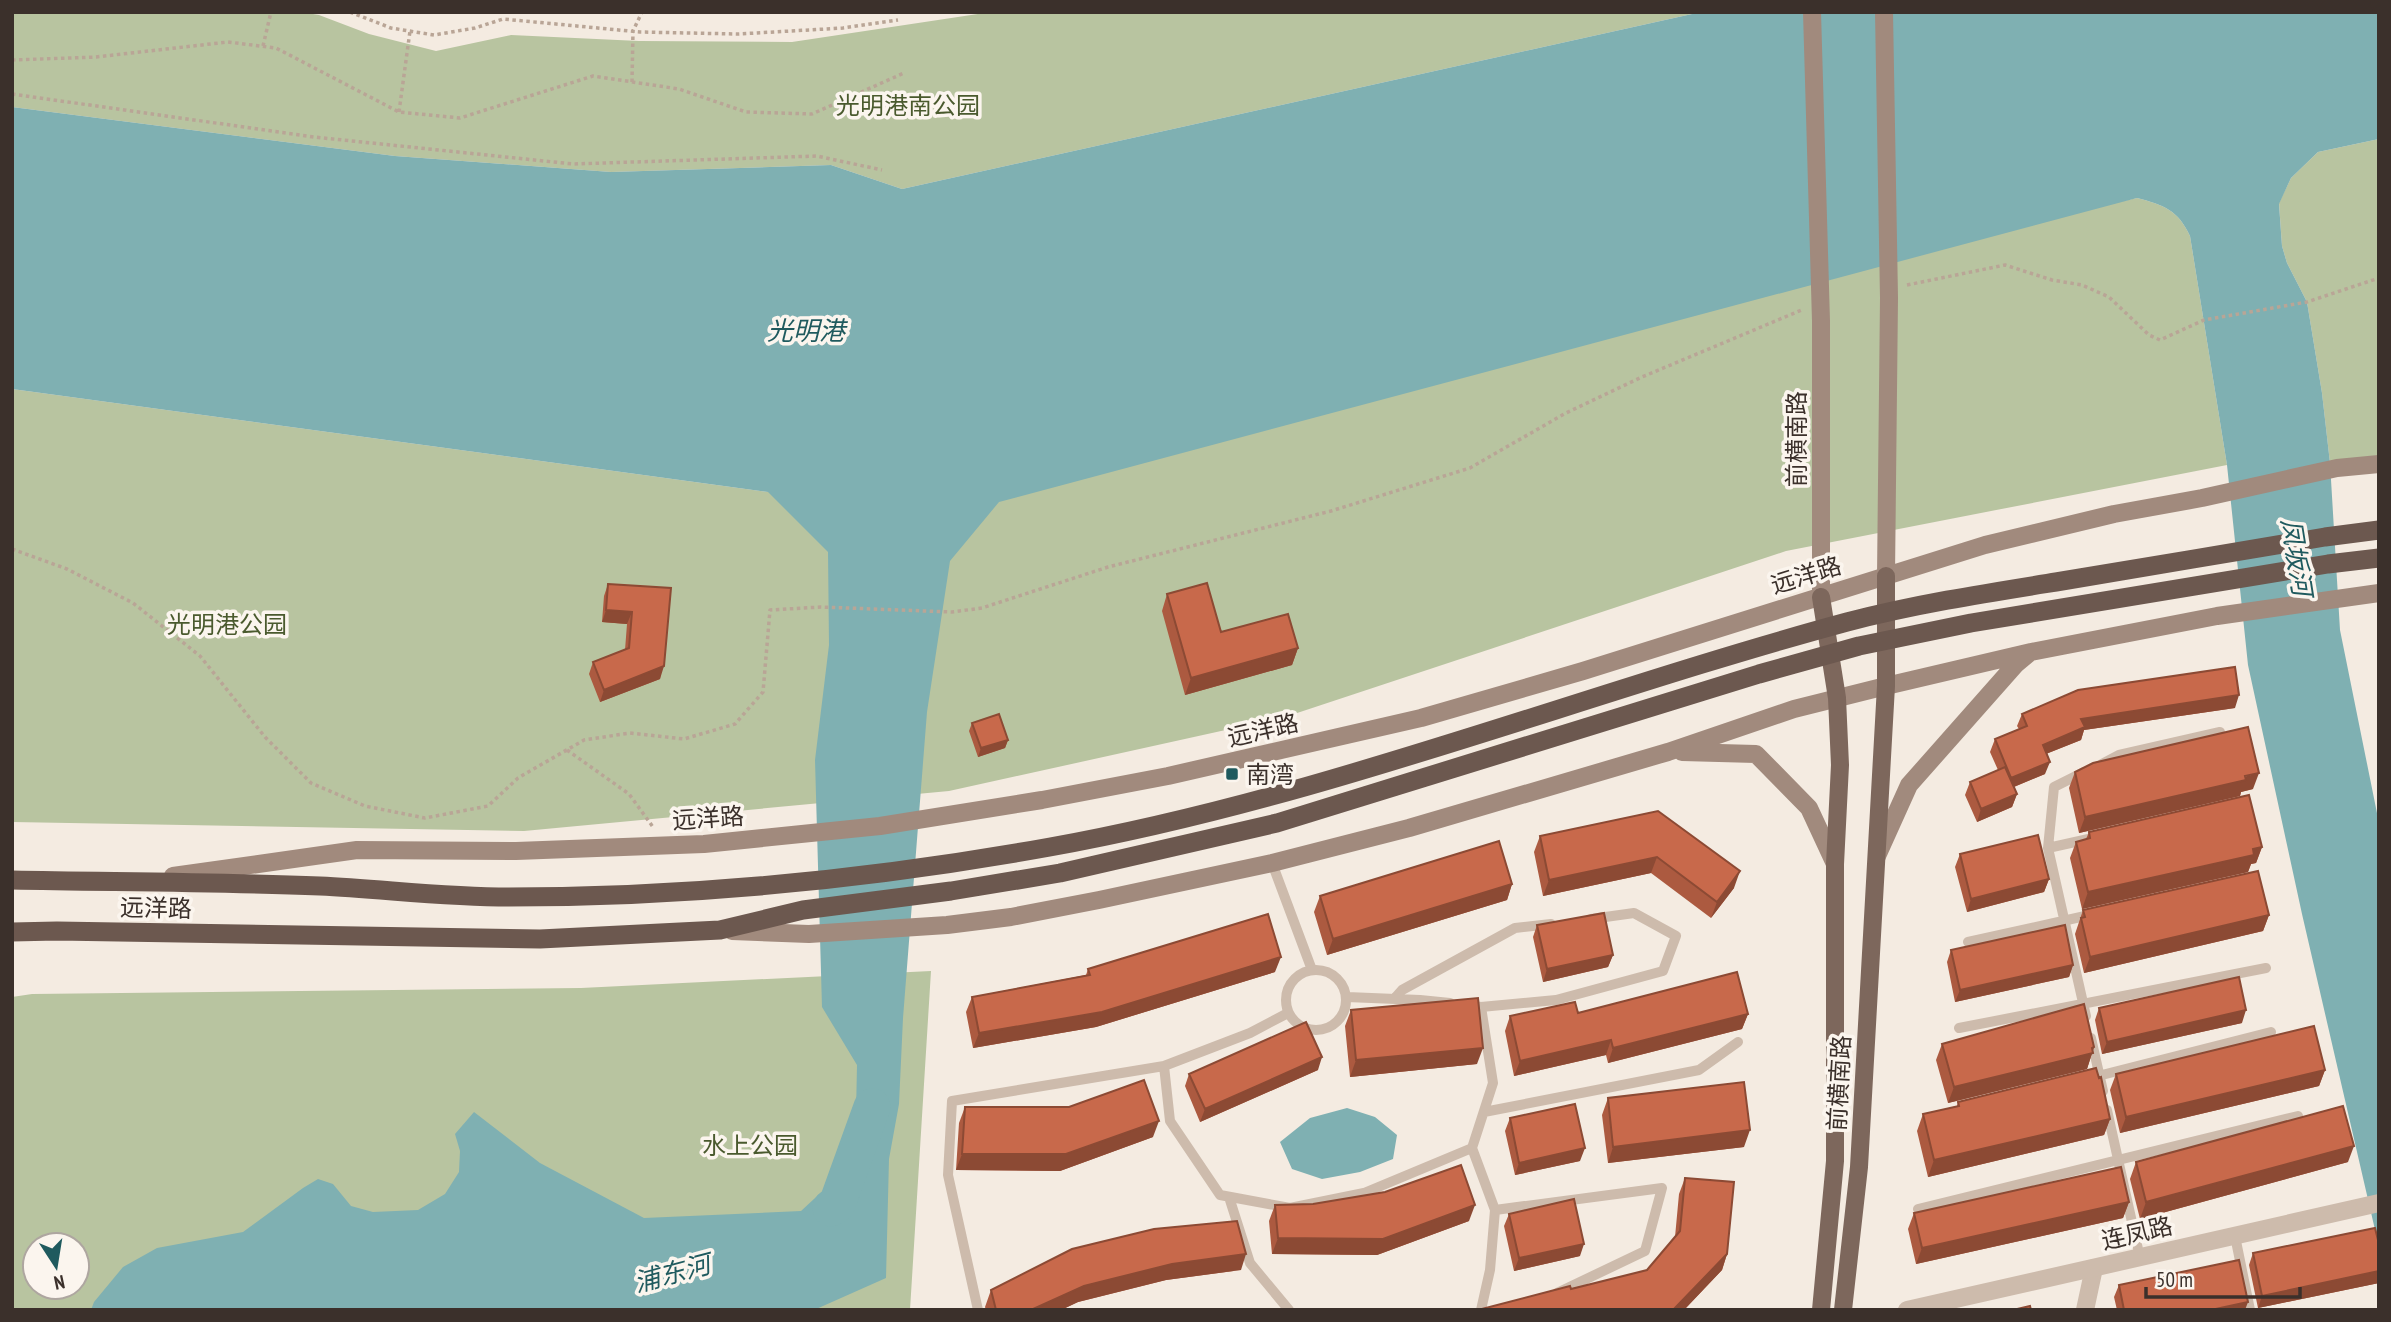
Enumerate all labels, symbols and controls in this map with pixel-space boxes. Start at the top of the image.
park label: 光明港南公园 [836,90,980,121]
water label: 光明港 [767,314,849,347]
street label: 前横南路 [1781,391,1812,487]
water label: 凤坂河 [2275,516,2320,603]
street label: 远洋路 [1767,550,1845,600]
park label: 光明港公园 [167,609,287,640]
street label: 远洋路 [1224,707,1302,753]
place label: 南湾 [1246,759,1294,790]
marker: 南湾 [1224,766,1240,782]
street label: 远洋路 [671,800,745,836]
street label: 远洋路 [120,892,192,924]
street label: 前横南路 [1821,1034,1857,1132]
park label: 水上公园 [702,1130,798,1161]
street label: 连凤路 [2098,1210,2176,1256]
north arrow [21,1231,91,1301]
water label: 浦东河 [630,1246,719,1299]
scale bar [2146,1256,2300,1300]
text: 50 m [2156,1266,2193,1293]
text: N [52,1270,67,1295]

